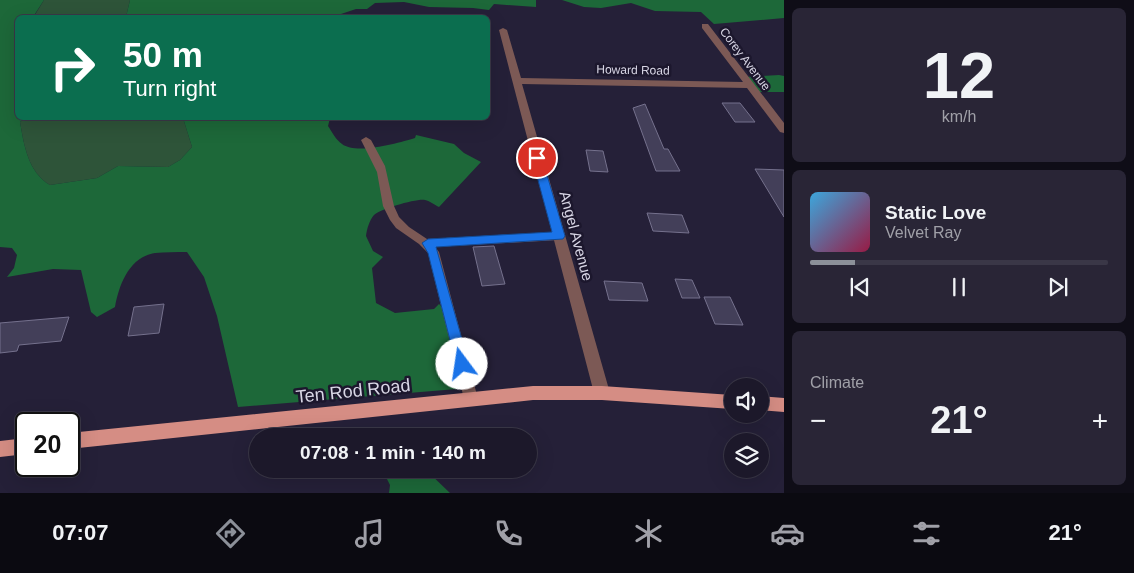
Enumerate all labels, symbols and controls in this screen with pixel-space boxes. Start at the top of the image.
street label: Corey Avenue [717,25,773,93]
icon: right [40,35,105,100]
text: 50 m [123,35,203,74]
text: 12 [923,39,995,112]
street label: Howard Road [596,62,670,78]
text: Turn right [123,76,216,101]
text: km/h [942,108,976,125]
pin [516,137,558,179]
icon: arrive [523,144,551,172]
street label: Angel Avenue [556,189,597,283]
text: Static Love [885,202,986,223]
text: Velvet Ray [885,224,961,241]
icon: previous [846,273,874,301]
icon: pause [945,273,973,301]
icon: next [1044,273,1072,301]
position arrow [435,337,487,389]
text: Climate [810,374,864,391]
street label: Ten Rod Road [295,375,411,407]
map controls [724,378,769,478]
button: sound [724,378,769,423]
text: 21° [930,399,988,441]
text: − [810,405,826,436]
text: + [1092,405,1108,436]
speed limit sign: 20 [15,412,80,477]
button: layers [724,433,769,478]
text: 07:08 · 1 min · 140 m [300,442,486,463]
icon: directions [213,516,248,551]
icon: music [352,516,387,551]
icon: phone [491,516,526,551]
icon: climate [631,516,666,551]
icon: car [770,516,805,551]
icon: filters [909,516,944,551]
text: 07:07 [52,520,108,545]
text: 21° [1049,520,1082,545]

